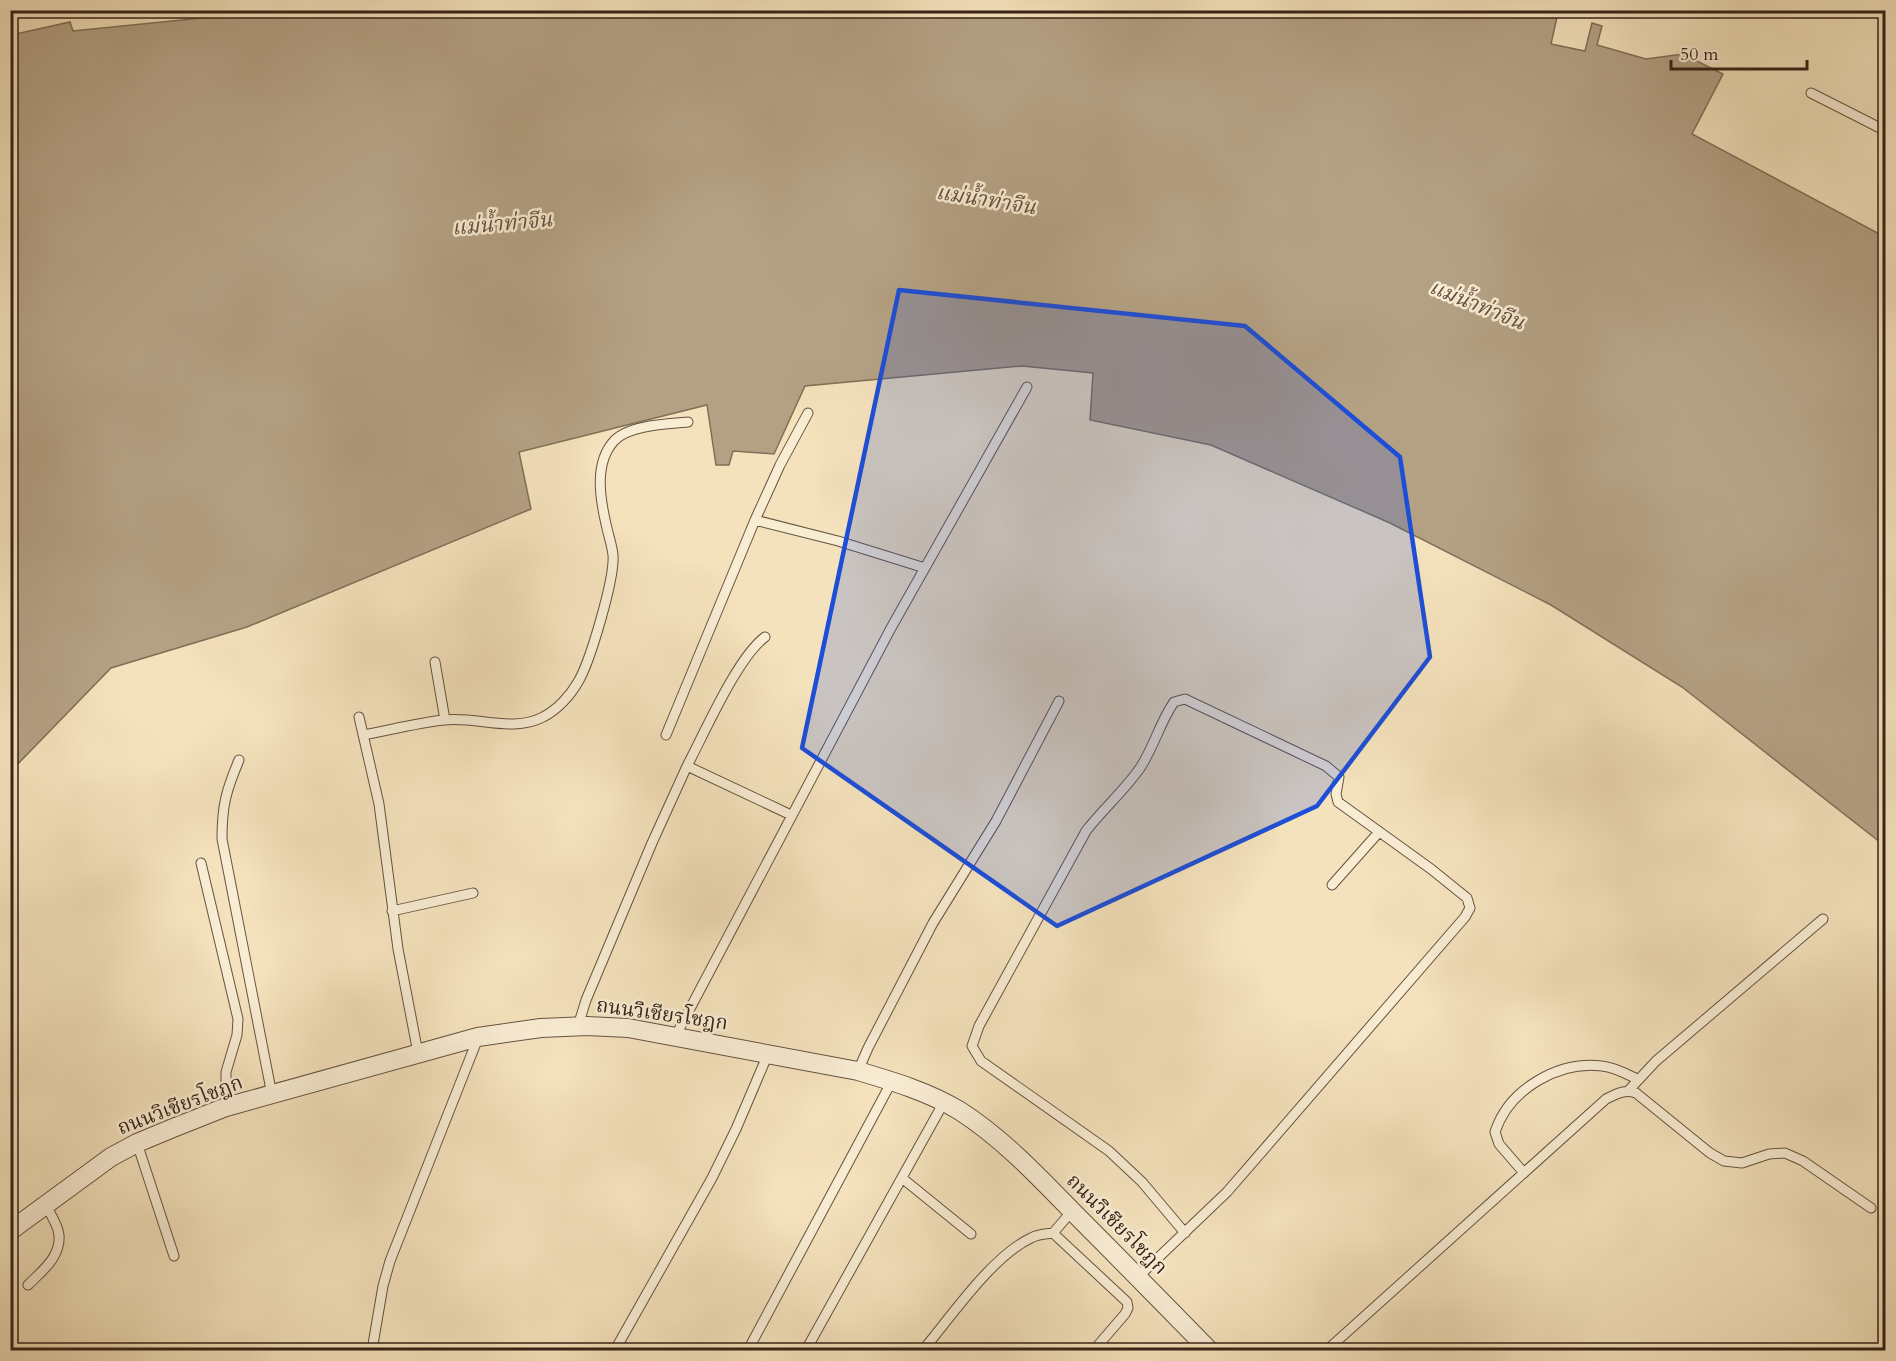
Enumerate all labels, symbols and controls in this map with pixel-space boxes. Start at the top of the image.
scale bar [1671,33,1808,71]
text: 50 m [1680,42,1719,67]
water label: แม่น้ำท่าจีน [934,176,1038,222]
water label: แม่น้ำท่าจีน [450,203,554,243]
water label: แม่น้ำท่าจีน [1425,271,1530,337]
street label: ถนนวิเชียรโชฎก [594,990,730,1037]
street label: ถนนวิเชียรโชฎก [113,1068,247,1141]
street label: ถนนวิเชียรโชฎก [1061,1167,1174,1280]

